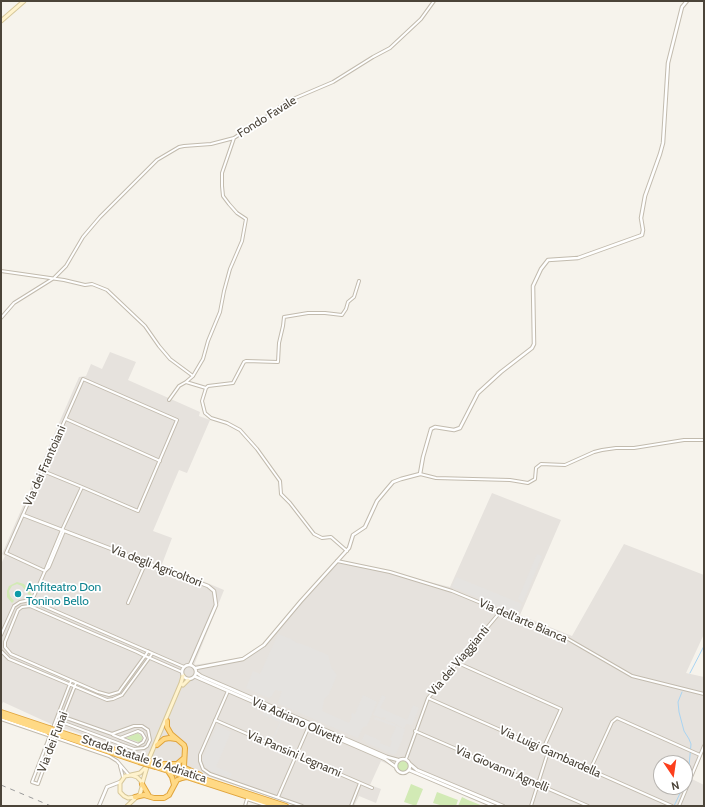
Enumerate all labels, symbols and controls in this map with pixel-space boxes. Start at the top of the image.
street label: Fondo Favale [235,93,299,141]
street label: Via dei Frantoiani [21,423,69,509]
street label: Via degli Agricoltori [108,542,204,590]
place label: Anfiteatro Don Tonino Bello [26,580,101,608]
marker: Anfiteatro Don Tonino Bello [13,589,23,599]
street label: Via dell'arte Bianca [477,596,569,646]
street label: Via dei Viaggianti [426,623,492,699]
street label: Via Adriano Olivetti [249,694,345,748]
street label: Via dei Funai [35,710,71,774]
street label: Via Luigi Gambardella [497,723,603,781]
street label: Via Pansini Legnami [245,728,343,780]
street label: Strada Statale 16 Adriatica [80,732,208,786]
street label: Via Giovanni Agnelli [453,743,551,795]
north arrow [653,755,693,795]
text: N [670,778,681,793]

